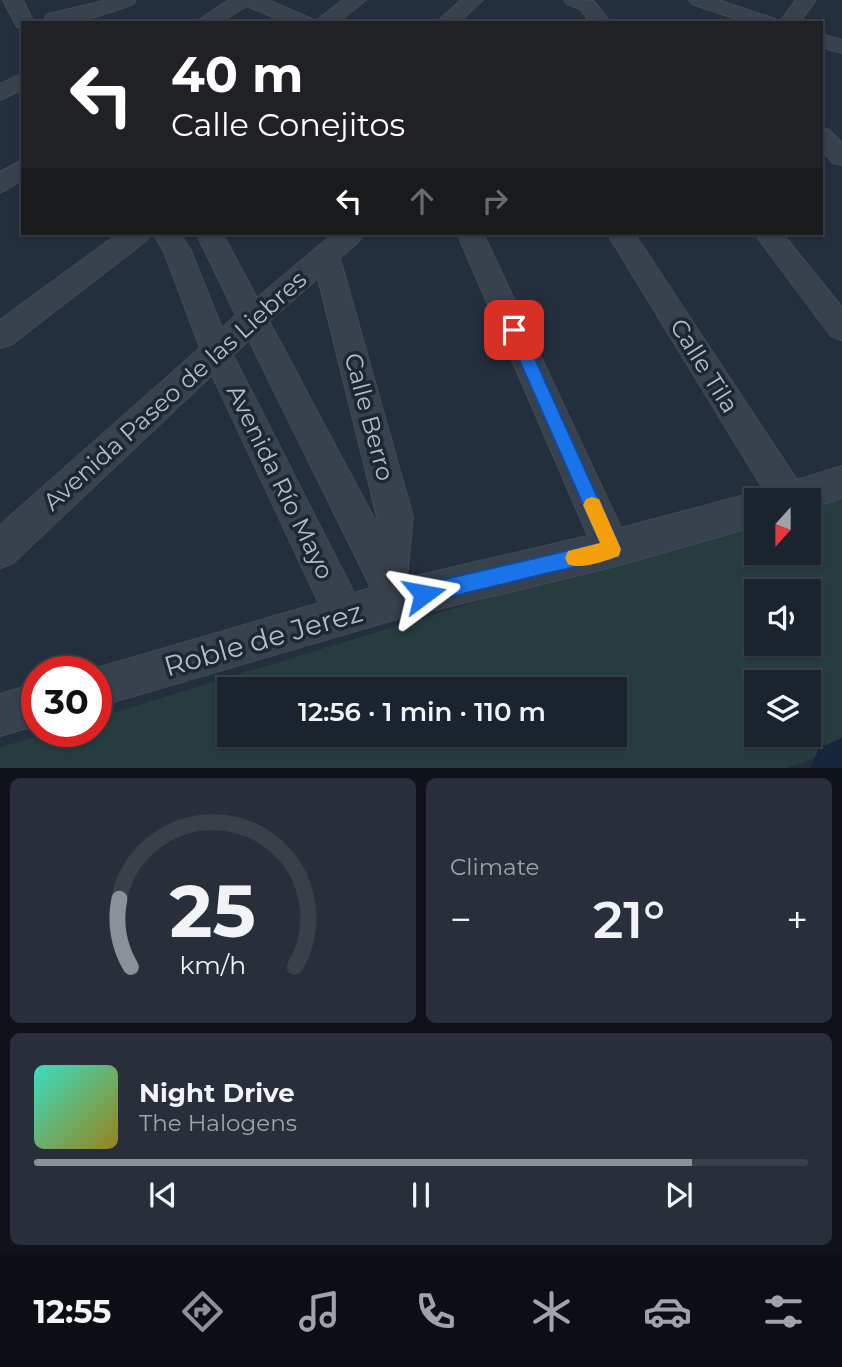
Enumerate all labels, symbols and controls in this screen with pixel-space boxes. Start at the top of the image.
text: 40 m [171,45,303,104]
icon: left [56,49,147,140]
text: Calle Conejitos [171,105,405,144]
icon: left [330,182,368,220]
icon: ahead [403,182,441,220]
icon: right [476,182,514,220]
street label: Avenida Paseo de las Liebres [37,265,312,517]
pin [484,300,544,360]
icon: arrive [495,311,533,349]
street label: Calle Tila [664,313,745,418]
street label: Calle Berro [339,350,400,484]
street label: Avenida Río Mayo [221,380,340,584]
north arrow [744,488,821,565]
map controls [744,488,821,747]
position arrow [387,557,461,631]
button: sound [744,579,821,656]
street label: Roble de Jerez [160,594,366,684]
speed limit sign: 30 [21,656,112,747]
button: layers [744,670,821,747]
text: 12:56 · 1 min · 110 m [298,696,546,728]
text: Climate [450,853,539,881]
text: 25 [170,867,256,955]
text: 21° [593,888,665,951]
text: − [450,896,472,943]
text: + [786,896,808,943]
text: km/h [180,949,246,979]
text: Night Drive [139,1077,295,1109]
text: The Halogens [139,1109,297,1137]
icon: previous [144,1176,182,1214]
icon: pause [402,1176,440,1214]
icon: next [660,1176,698,1214]
icon: directions [178,1287,227,1336]
icon: music [295,1287,344,1336]
icon: phone [411,1287,460,1336]
icon: climate [527,1287,576,1336]
icon: car [643,1287,692,1336]
icon: filters [759,1287,808,1336]
text: 12:55 [34,1292,111,1331]

